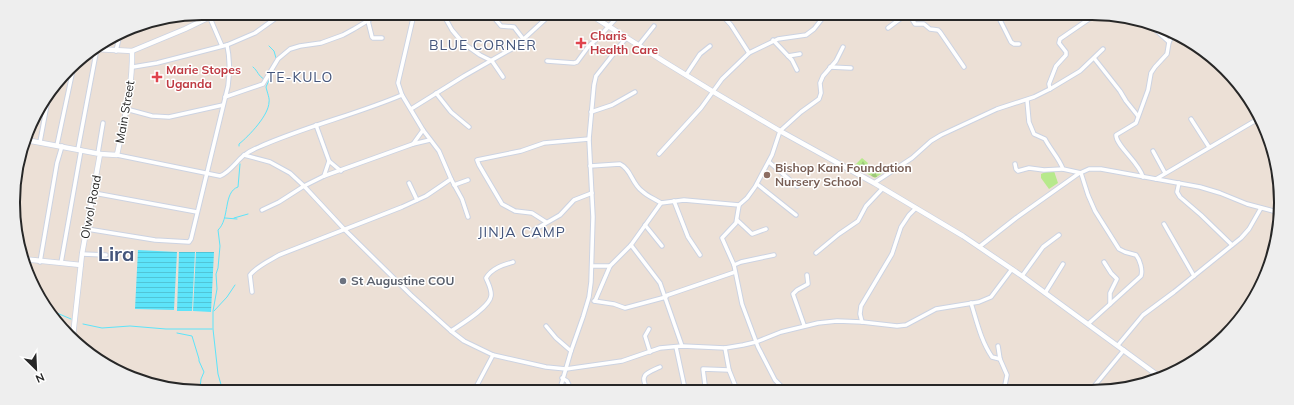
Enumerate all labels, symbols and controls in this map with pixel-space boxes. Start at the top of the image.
place label: Charis Health Care [590,28,659,57]
district label: BLUE CORNER [429,36,537,54]
marker: Charis Health Care [575,37,587,49]
place label: Marie Stopes Uganda [166,62,241,91]
district label: TE-KULO [267,68,333,86]
marker: Marie Stopes Uganda [151,71,163,83]
street label: Main Street [112,79,137,145]
place label: Bishop Kani Foundation Nursery School [775,160,912,189]
marker: Bishop Kani Foundation Nursery School [762,170,772,180]
street label: Olwol Road [77,174,104,240]
district label: JINJA CAMP [478,223,566,241]
district label: Lira [98,241,134,266]
place label: St Augustine COU [351,273,454,288]
marker: St Augustine COU [338,276,348,286]
north arrow [16,349,56,389]
text: N [33,370,47,386]

